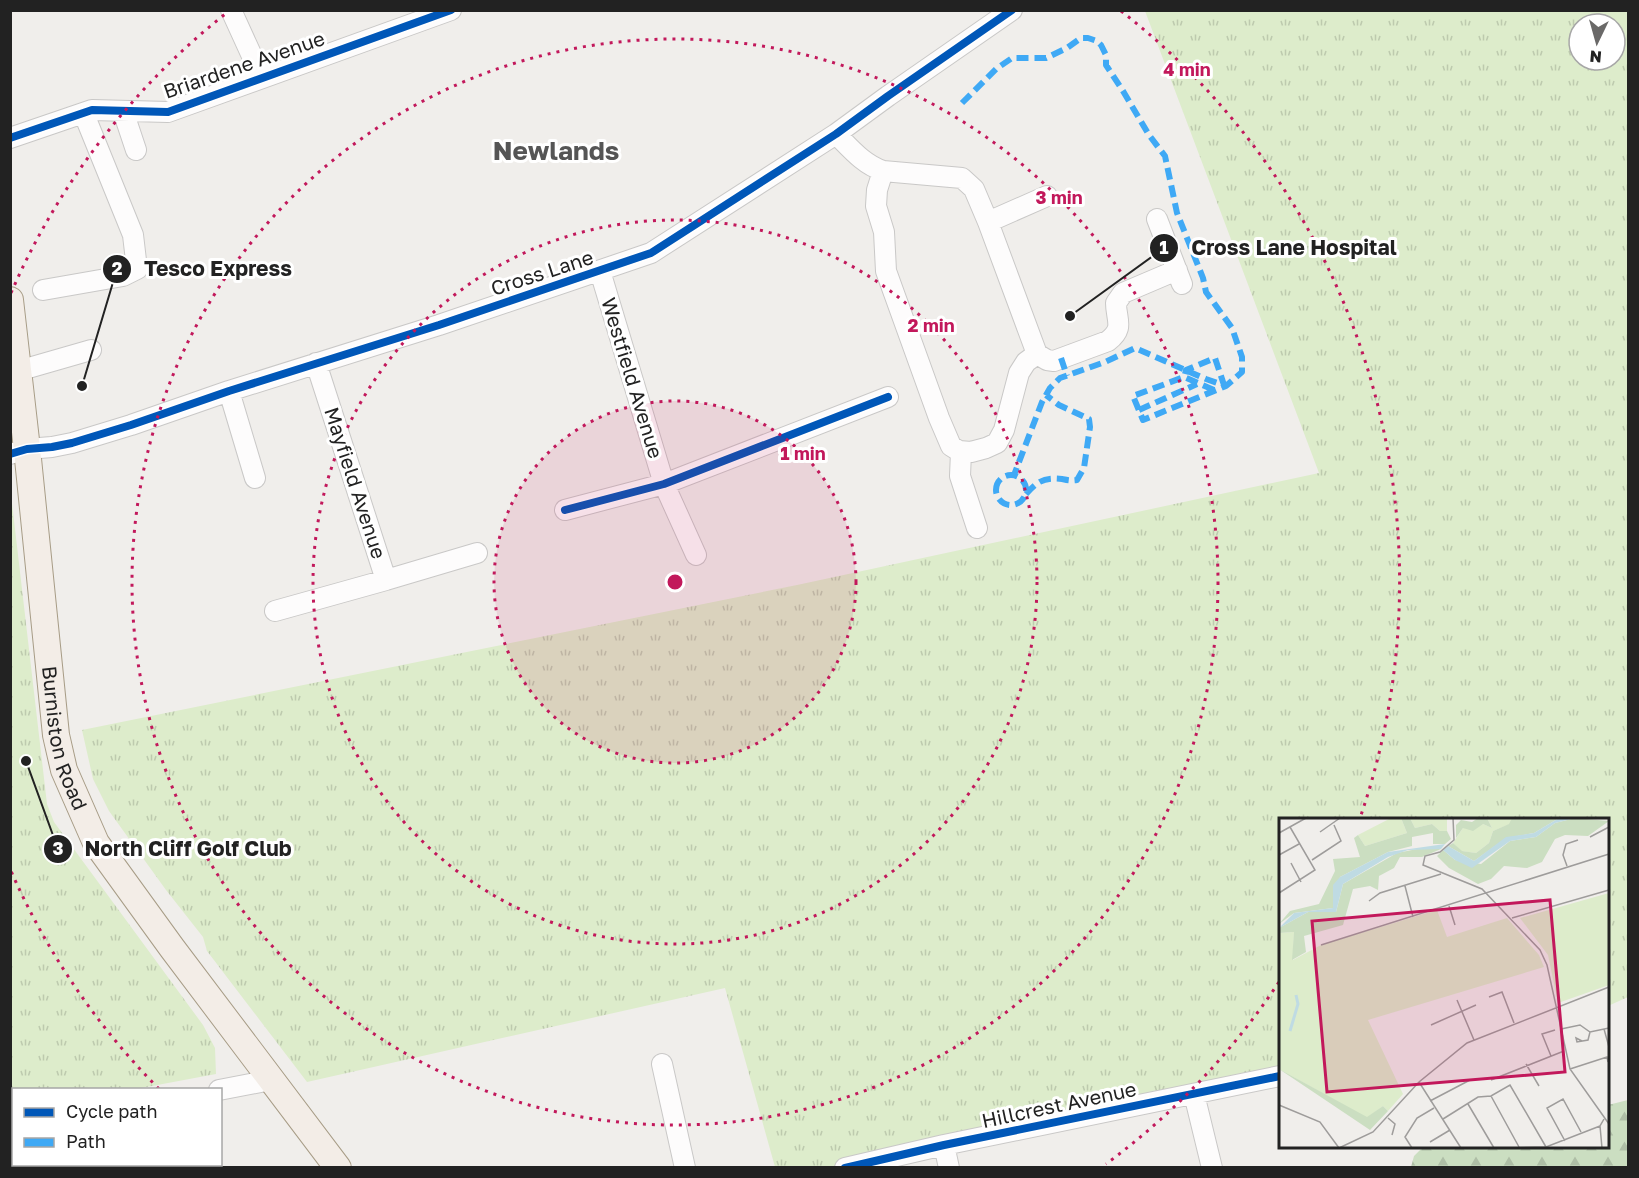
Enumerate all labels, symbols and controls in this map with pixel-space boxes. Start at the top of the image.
north arrow [1567,12,1627,72]
street label: Briardene Avenue [160,25,327,103]
text: N [1589,46,1603,67]
text: 4 min [1163,58,1211,80]
district label: Newlands [493,135,619,166]
text: 3 min [1035,186,1083,208]
callout: Cross Lane Hospital [1149,228,1408,267]
text: Cross Lane Hospital [1191,234,1397,260]
text: 1 [1159,236,1169,258]
street label: Cross Lane [487,244,596,300]
callout: Tesco Express [102,250,304,289]
text: Tesco Express [144,255,292,281]
text: 2 [112,257,123,279]
street label: Westfield Avenue [597,294,669,461]
text: 2 min [907,314,955,336]
street label: Mayfield Avenue [320,404,392,562]
text: 1 min [780,442,826,464]
centre of rings [665,572,685,592]
street label: Burniston Road [38,665,93,813]
inset map [1279,818,1609,1148]
callout: North Cliff Golf Club [43,830,304,869]
text: North Cliff Golf Club [84,835,292,861]
text: 3 [53,837,64,859]
street label: Hillcrest Avenue [979,1076,1138,1132]
legend [12,1088,222,1166]
text: Cycle path [66,1100,158,1122]
text: Path [66,1130,106,1152]

